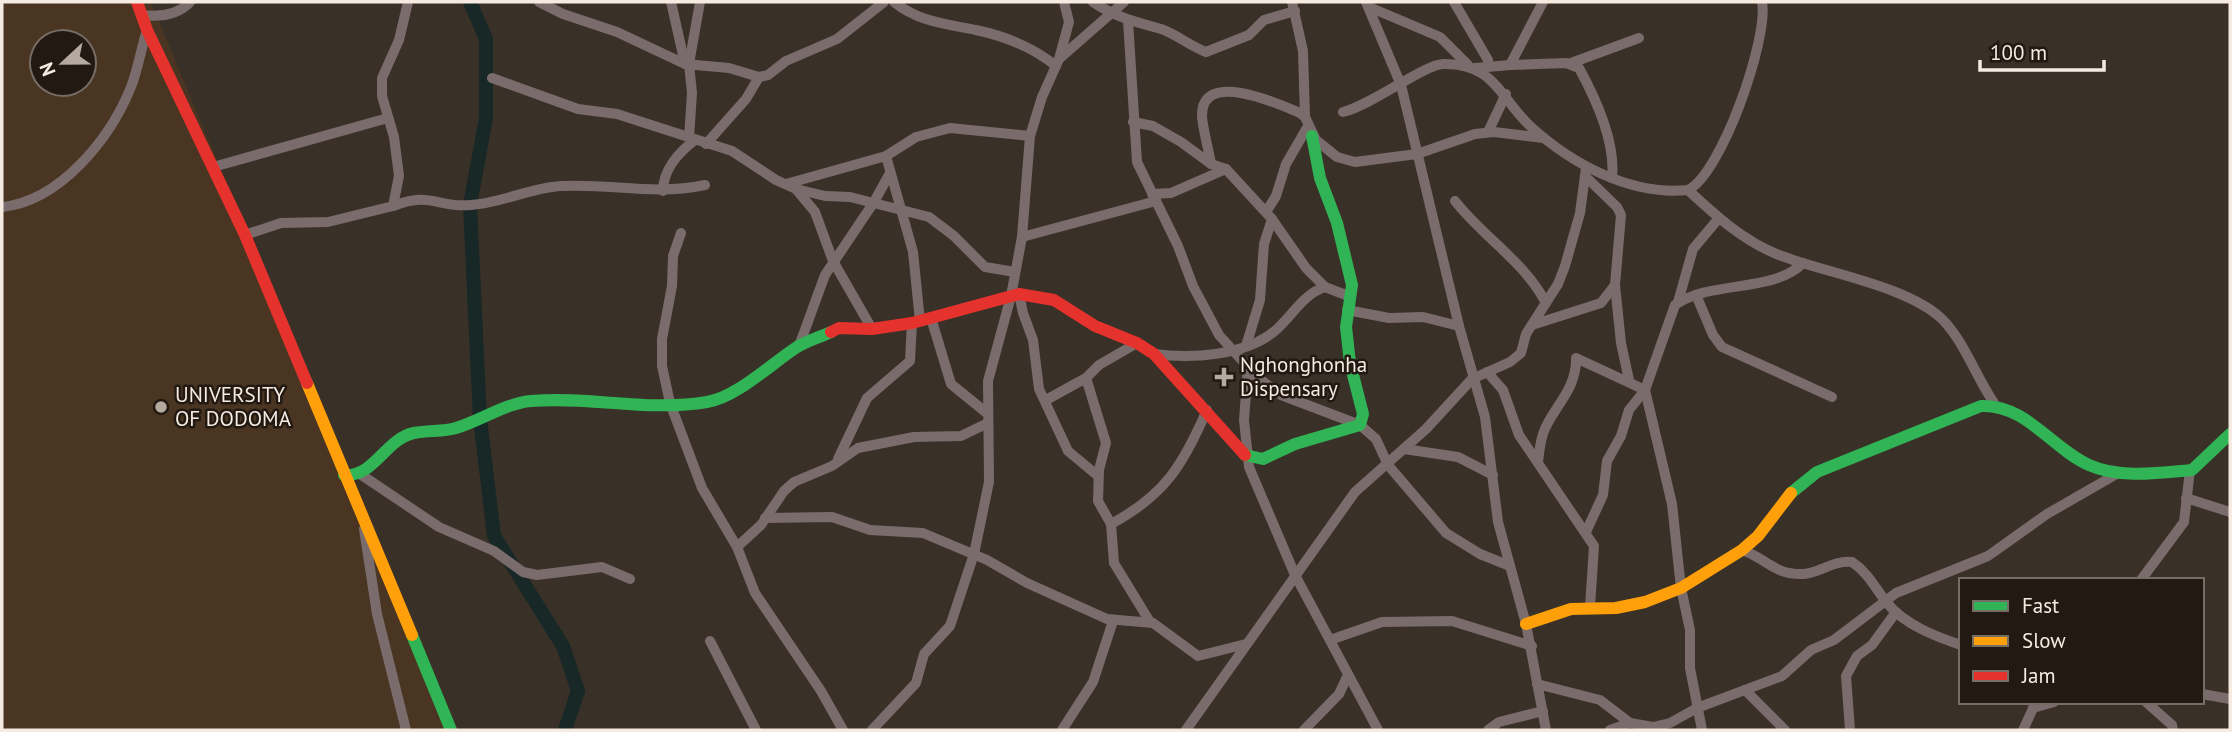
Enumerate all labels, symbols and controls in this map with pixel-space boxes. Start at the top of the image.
north arrow [28,28,98,98]
scale bar [1980,28,2104,72]
text: 100 m [1990,39,2047,66]
text: N [34,59,61,80]
place label: Nghonghonha Dispensary [1240,351,1367,402]
marker: Nghonghonha Dispensary [1214,367,1234,387]
place label: UNIVERSITY OF DODOMA [175,381,292,432]
marker: UNIVERSITY OF DODOMA [153,399,169,415]
legend [1959,578,2204,704]
text: Fast [2022,592,2059,619]
text: Slow [2022,627,2066,654]
text: Jam [2021,662,2056,689]

